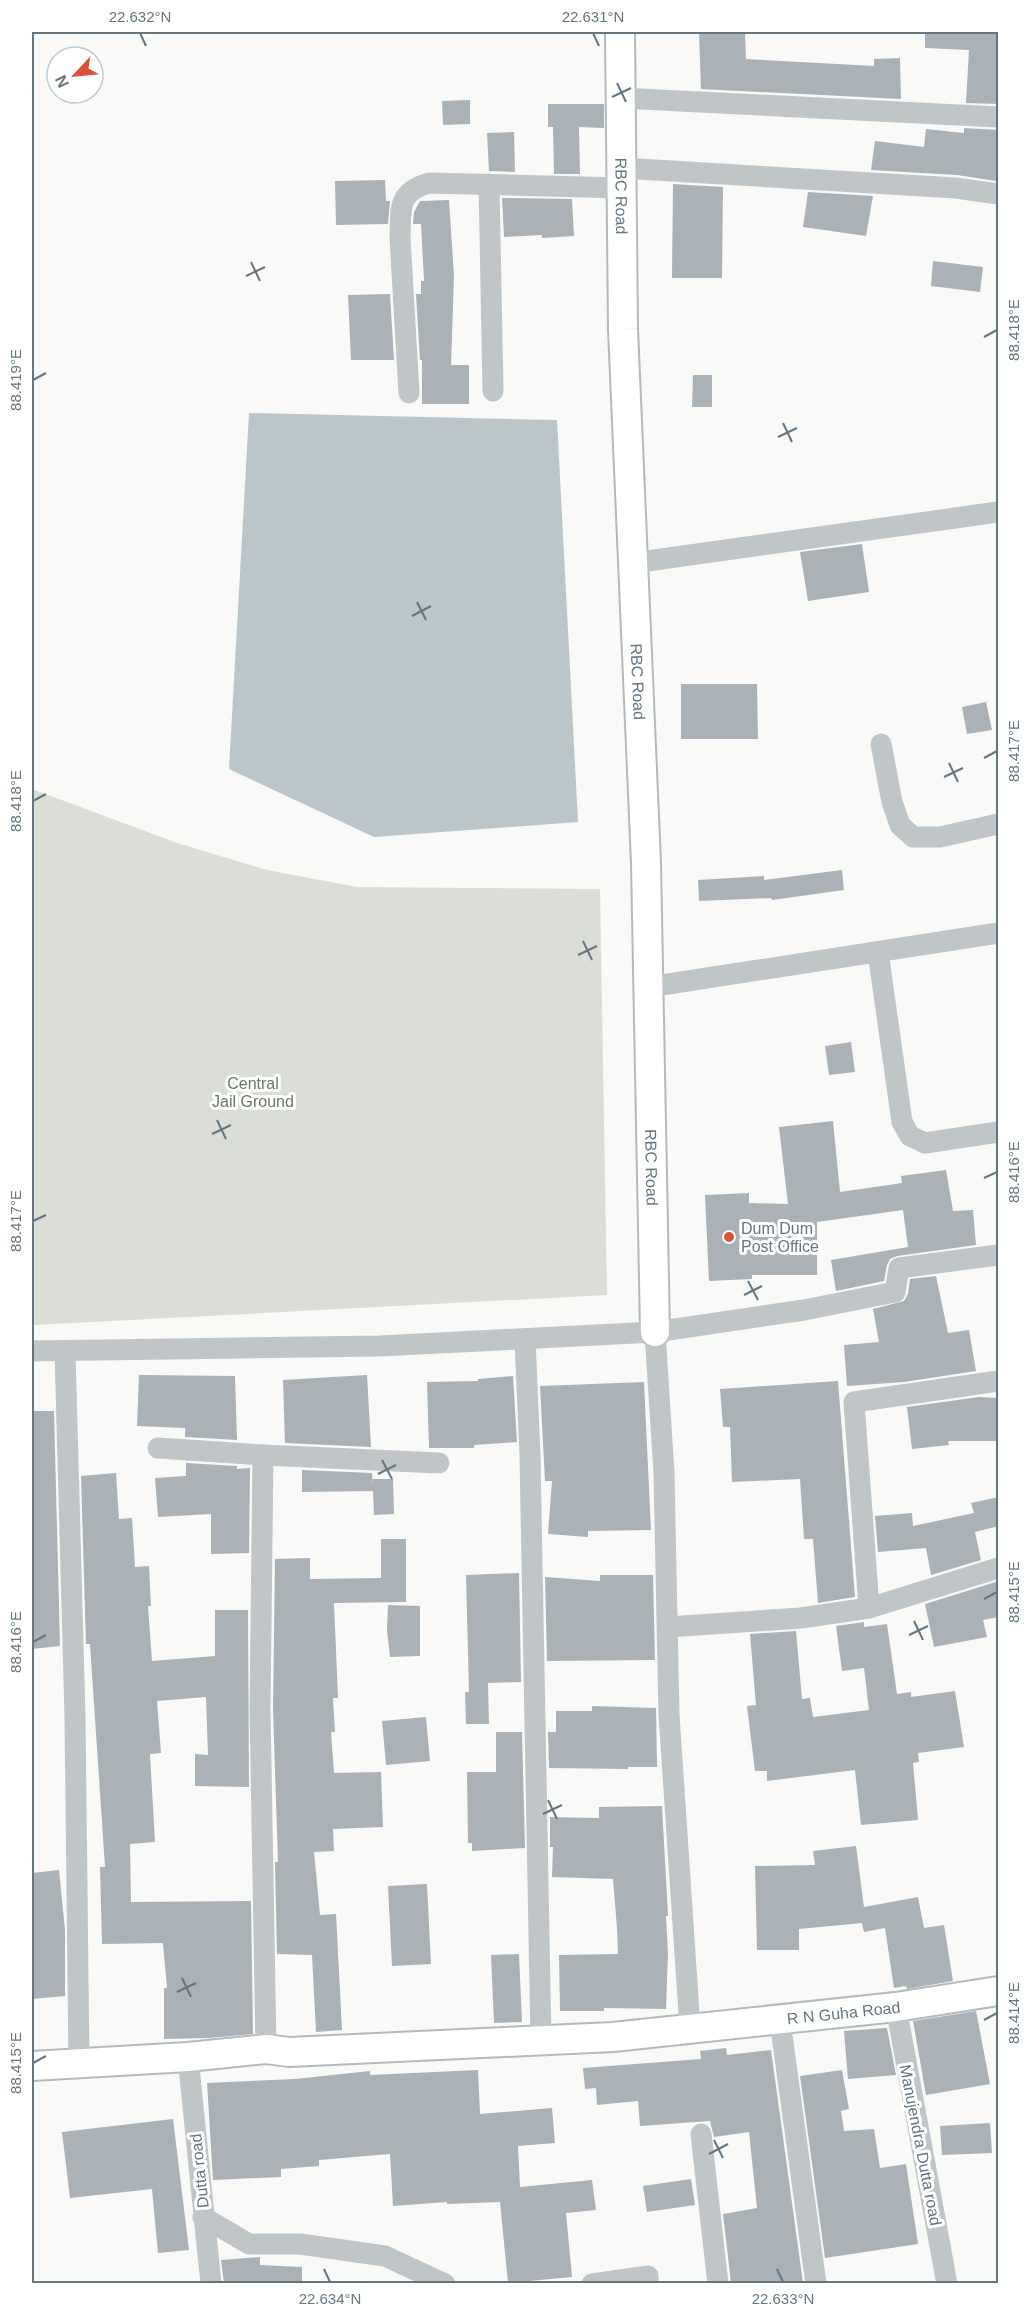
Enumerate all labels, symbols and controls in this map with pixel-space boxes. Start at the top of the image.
text: 22.632°N [109,8,171,25]
text: 22.631°N [562,8,624,25]
north arrow [45,45,105,105]
text: N [52,72,72,90]
street label: RBC Road [612,158,630,234]
text: 88.418°E [1005,299,1022,361]
text: 88.419°E [7,349,24,411]
street label: RBC Road [628,643,648,720]
text: 88.417°E [1005,720,1022,782]
text: 88.418°E [7,770,24,832]
park label: Central Jail Ground [212,1075,294,1110]
street label: RBC Road [642,1129,661,1206]
text: 88.416°E [1005,1141,1022,1203]
text: 88.417°E [7,1190,24,1252]
place label: Dum Dum Post Office [741,1220,819,1255]
marker: Dum Dum Post Office [722,1230,736,1244]
text: 88.415°E [1005,1561,1022,1623]
text: 88.416°E [7,1611,24,1673]
text: 88.414°E [1005,1982,1022,2044]
street label: R N Guha Road [786,1999,901,2028]
text: 88.415°E [7,2032,24,2094]
street label: Manujendra Dutta road [897,2063,944,2227]
street label: Dutta road [187,2133,212,2209]
text: 22.634°N [299,2290,361,2307]
text: 22.633°N [752,2290,814,2307]

